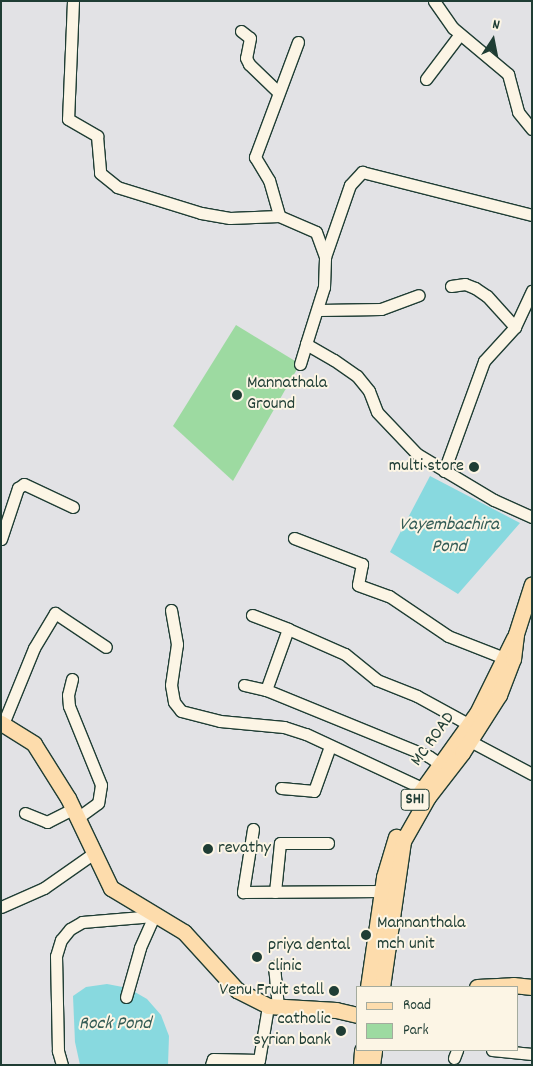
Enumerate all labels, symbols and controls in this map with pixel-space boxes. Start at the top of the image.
north arrow [468,15,518,65]
text: N [491,15,501,36]
place label: Mannathala Ground [247,374,327,416]
marker: Mannathala Ground [231,389,243,401]
place label: multi store [389,456,464,478]
marker: multi store [468,461,480,473]
water label: Vayembachira Pond [399,515,499,559]
street label: MC ROAD [407,709,461,771]
road number: SH1 [400,786,430,814]
place label: revathy [218,838,271,860]
marker: revathy [202,843,214,855]
place label: Mannanthala mch unit [377,914,465,956]
marker: Mannanthala mch unit [359,928,373,942]
place label: priya dental clinic [268,936,350,979]
marker: priya dental clinic [250,950,264,964]
place label: Venu Fruit stall [219,980,324,1002]
marker: Venu Fruit stall [328,985,340,997]
legend [356,986,518,1051]
text: Road [403,995,431,1017]
place label: catholic syrian bank [253,1010,331,1052]
water label: Rock Pond [79,1014,151,1036]
text: Park [403,1020,429,1042]
marker: catholic syrian bank [335,1025,347,1037]

